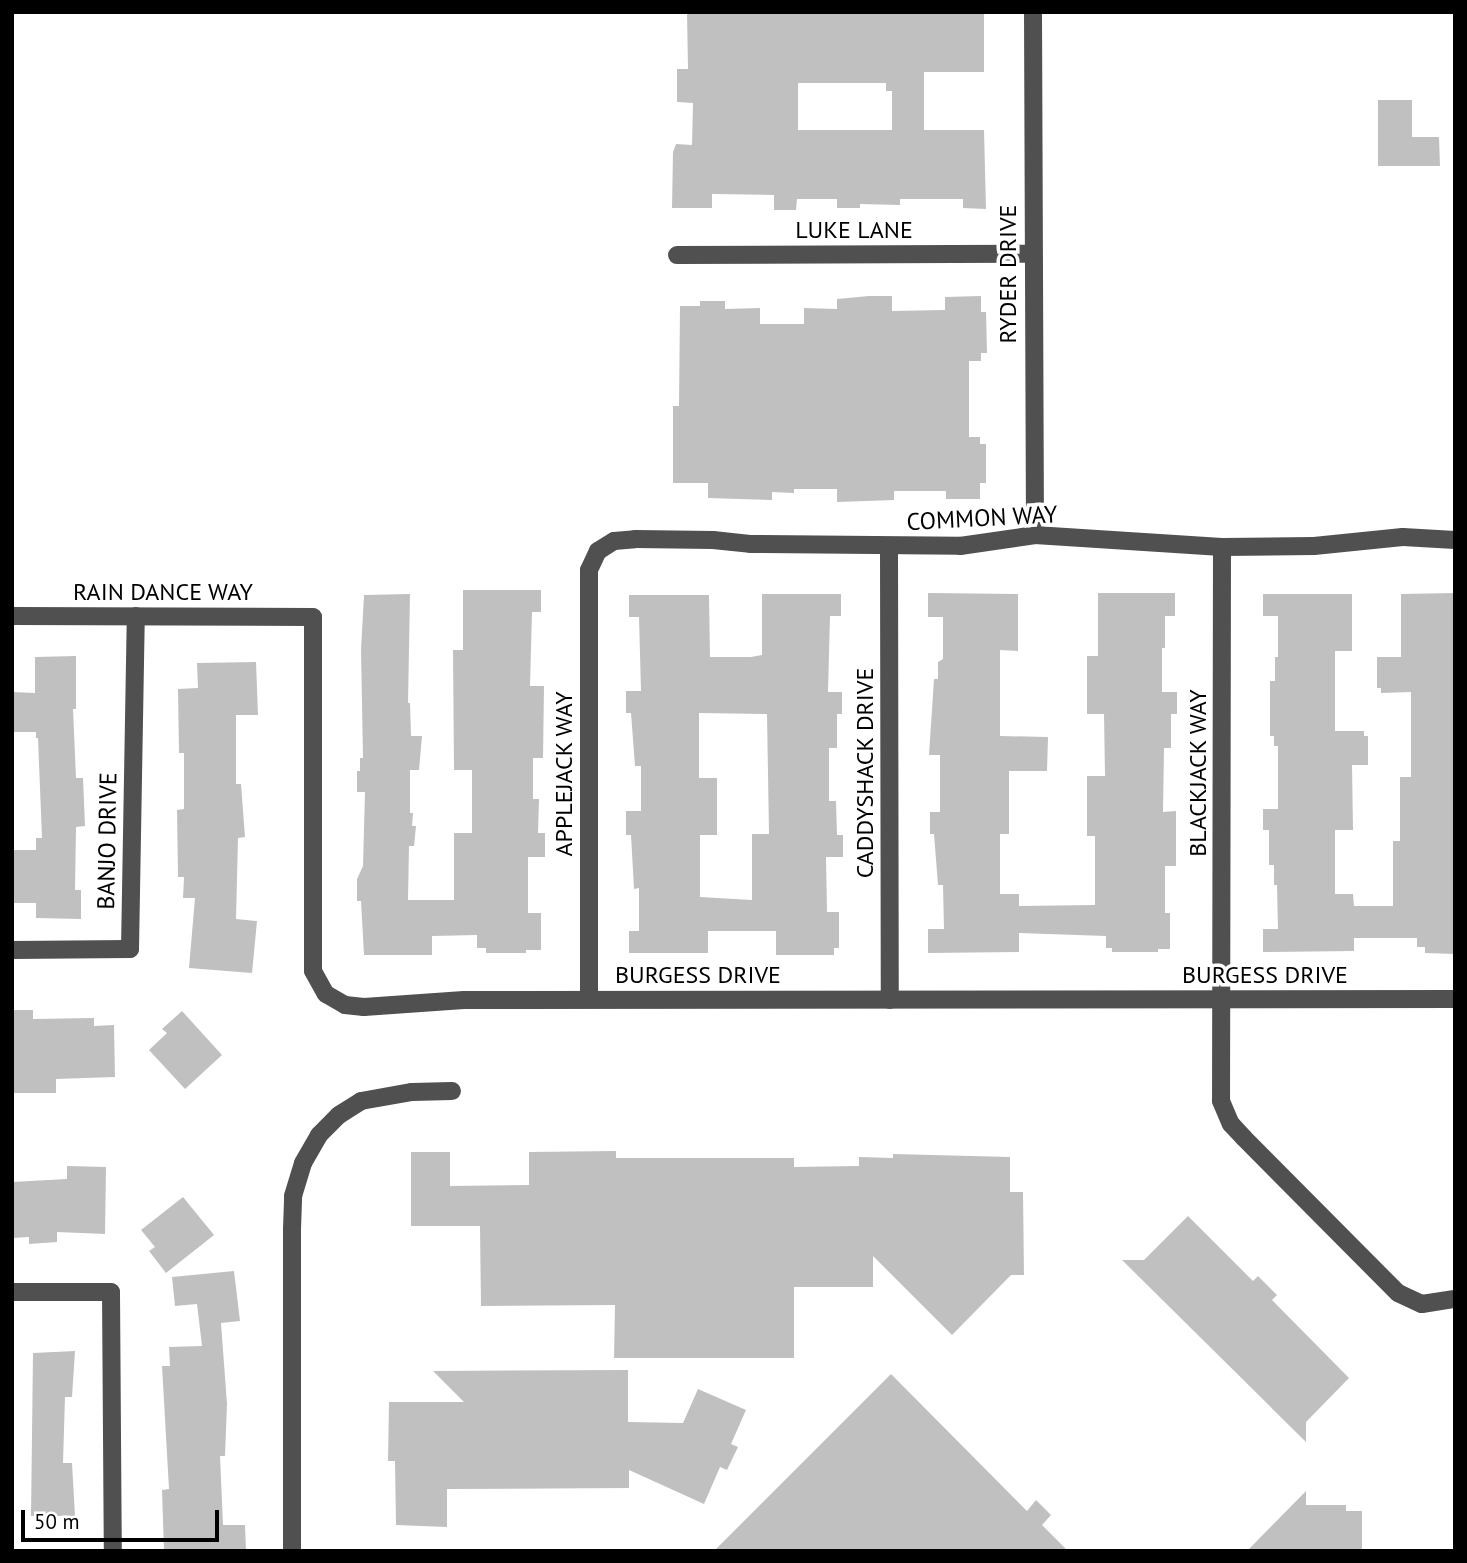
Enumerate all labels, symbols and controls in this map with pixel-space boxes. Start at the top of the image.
street label: RYDER DRIVE [994,205,1022,343]
street label: LUKE LANE [795,216,913,244]
street label: COMMON WAY [906,500,1058,536]
street label: RAIN DANCE WAY [73,578,253,606]
street label: CADDYSHACK DRIVE [851,667,879,879]
street label: BLACKJACK WAY [1184,689,1212,857]
street label: APPLEJACK WAY [550,691,578,857]
street label: BANJO DRIVE [91,772,123,910]
street label: BURGESS DRIVE [615,961,781,989]
street label: BURGESS DRIVE [1182,961,1348,989]
scale bar [24,1496,222,1540]
text: 50 m [34,1508,80,1535]

